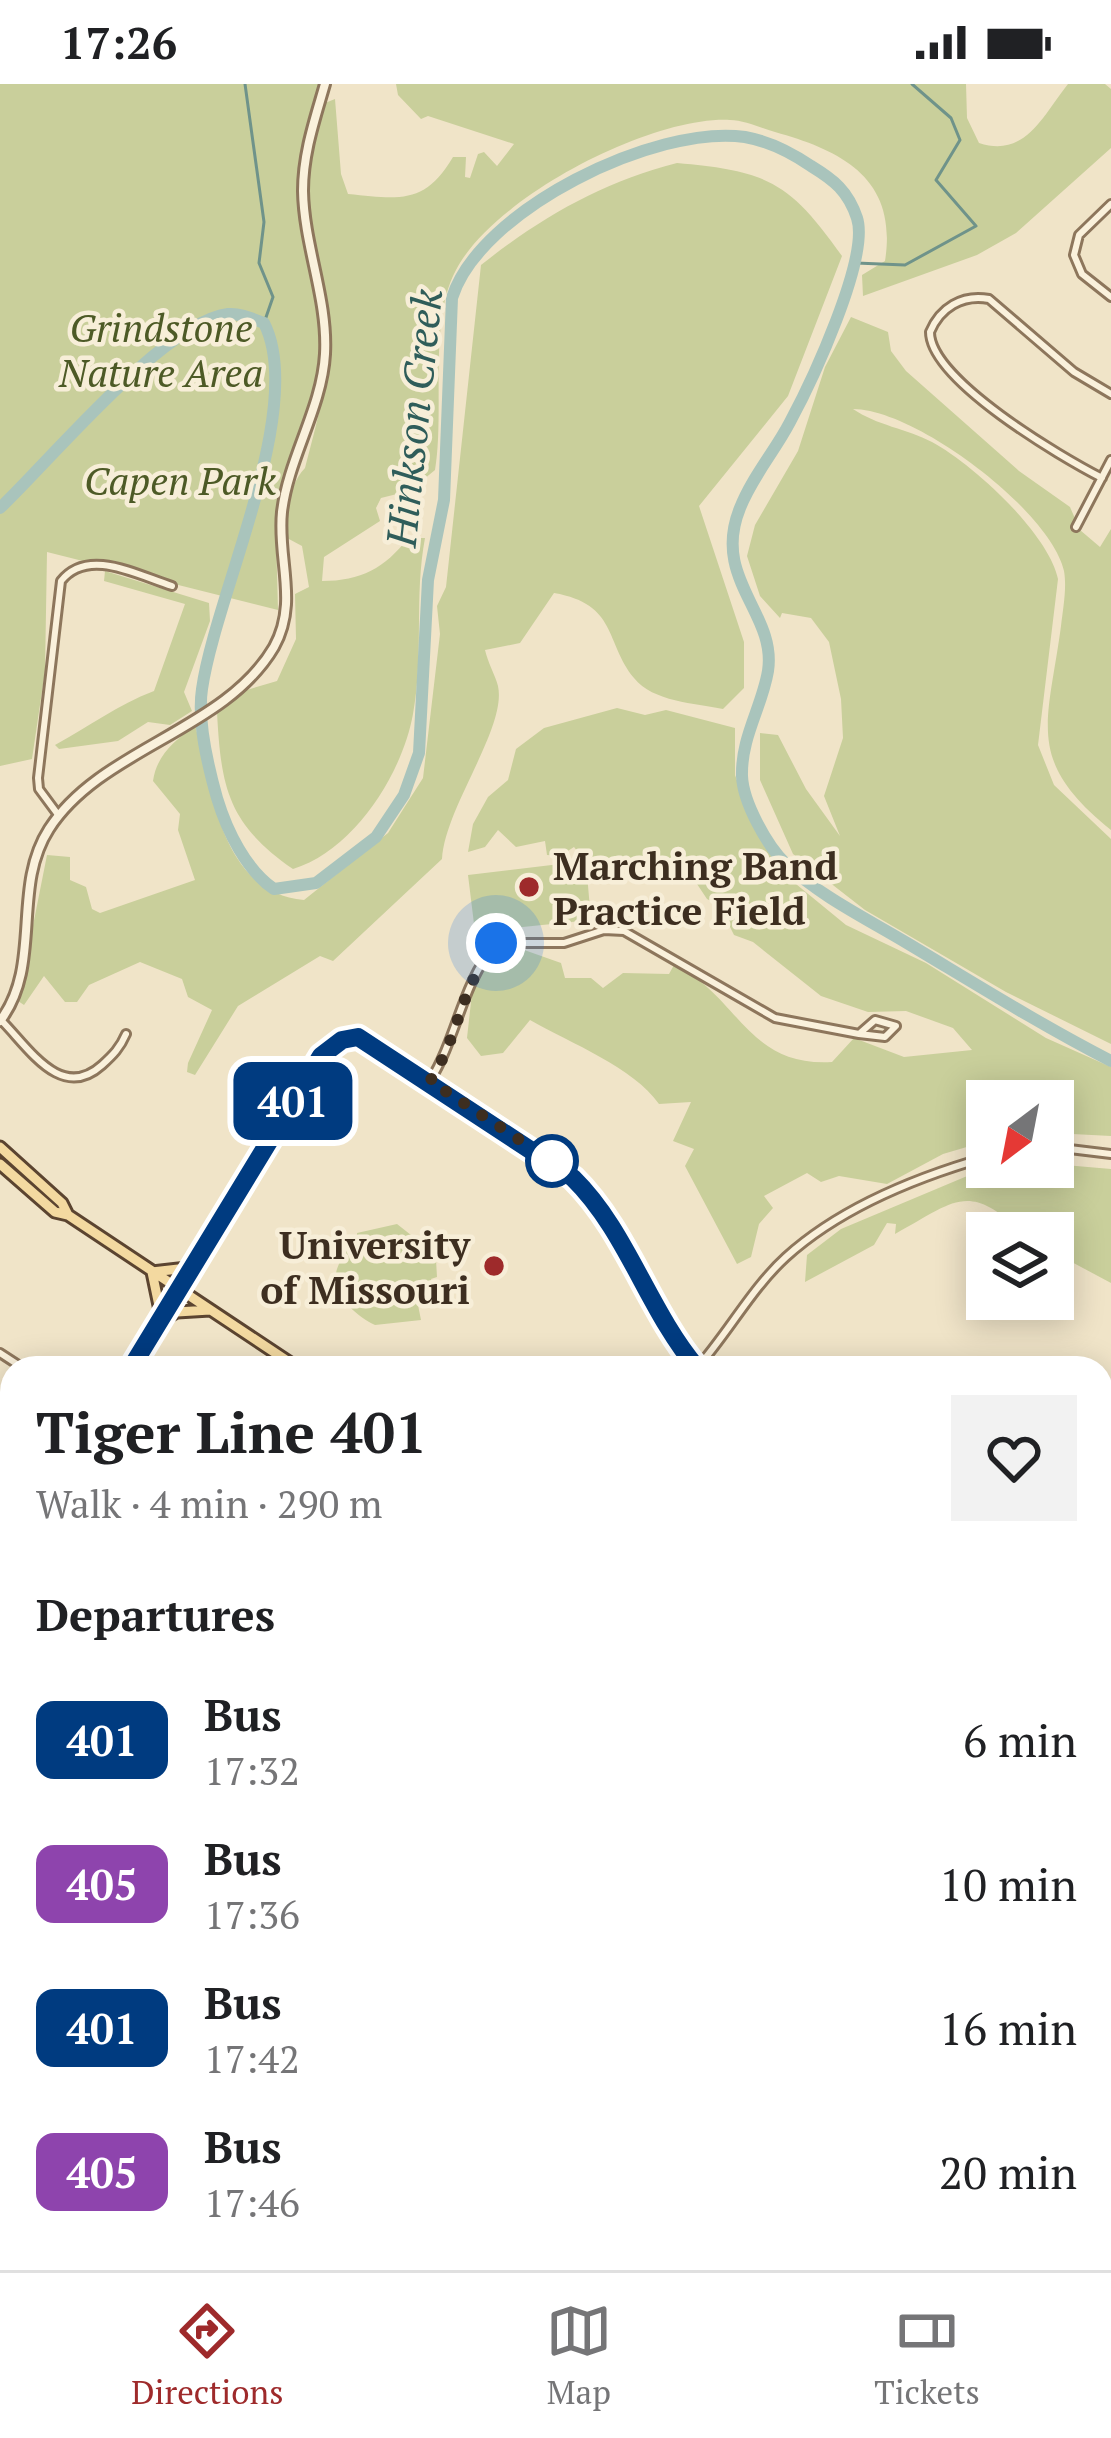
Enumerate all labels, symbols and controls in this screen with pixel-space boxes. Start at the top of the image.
text: 17:26 [60,12,177,72]
water label: Hinkson Creek [372,286,454,551]
park label: Grindstone Nature Area [58,301,263,398]
park label: Capen Park [84,454,276,506]
place label: Marching Band Practice Field [553,839,838,936]
marker: Marching Band Practice Field [516,874,542,900]
your location [466,913,526,973]
line badge: 401 [224,1062,362,1140]
text: 401 [257,1073,329,1129]
north arrow [966,1080,1074,1188]
map controls [966,1080,1074,1320]
unlabelled marker [527,1136,577,1186]
button: layers [966,1212,1074,1320]
place label: University of Missouri [260,1218,471,1315]
marker: University of Missouri [481,1253,507,1279]
text: Tiger Line 401 [36,1394,427,1469]
button: heart [951,1395,1077,1521]
text: Walk · 4 min · 290 m [36,1477,382,1529]
text: Departures [36,1584,275,1644]
text: Bus [204,1684,282,1744]
text: 6 min [963,1710,1077,1770]
text: 401 [66,1712,138,1768]
text: 17:32 [204,1744,300,1796]
text: Bus [204,1828,282,1888]
text: 10 min [939,1854,1077,1914]
text: 405 [66,1856,138,1912]
text: 17:36 [204,1888,300,1940]
text: Bus [204,1972,282,2032]
text: 16 min [939,1998,1077,2058]
text: 401 [66,2000,138,2056]
text: 17:42 [204,2032,300,2084]
text: Bus [204,2116,282,2176]
text: 20 min [939,2142,1077,2202]
text: 405 [66,2144,138,2200]
text: 17:46 [204,2176,300,2228]
tab: Directions [131,2298,283,2413]
tab: Map [546,2298,612,2413]
tab: Tickets [874,2298,980,2413]

